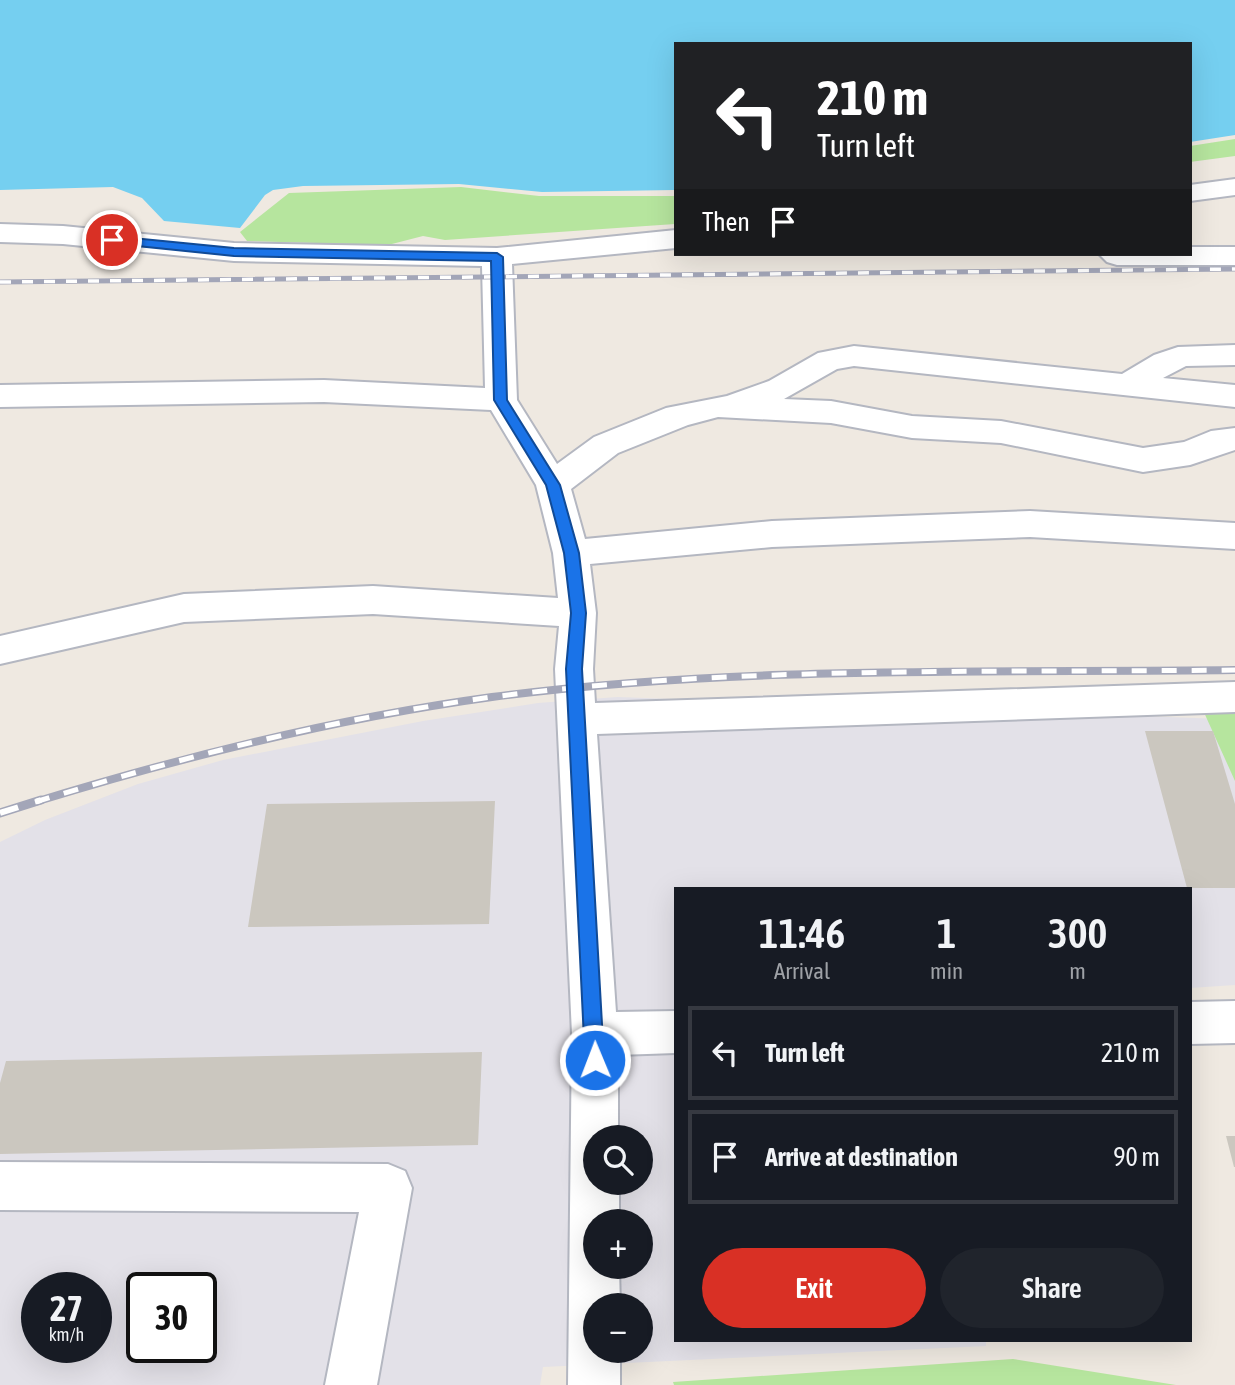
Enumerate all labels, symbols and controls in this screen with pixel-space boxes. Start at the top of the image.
text: 210 m [817,69,928,125]
icon: left [702,70,793,161]
text: Turn left [817,127,915,164]
icon: arrive [764,203,802,241]
text: Then [702,207,750,237]
pin [82,210,142,270]
icon: arrive [93,221,131,259]
text: 11:46 [759,909,845,957]
text: 1 [937,909,956,957]
text: 300 [1048,909,1107,957]
text: Arrival [774,958,830,984]
text: min [930,958,963,984]
text: m [1069,958,1086,984]
position arrow [558,1023,632,1097]
icon: left [706,1034,744,1072]
text: Turn left [765,1038,845,1068]
text: 210 m [1101,1038,1160,1068]
map controls [583,1125,653,1363]
button: search [583,1125,653,1195]
icon: arrive [706,1138,744,1176]
text: Arrive at destination [765,1142,958,1172]
text: 90 m [1113,1142,1160,1172]
button: + [583,1209,653,1279]
button: Exit [702,1248,926,1328]
button: Share [940,1248,1164,1328]
speed limit sign: 30 [126,1272,217,1363]
text: 27 [50,1288,83,1328]
button: − [583,1293,653,1363]
text: km/h [49,1324,84,1345]

